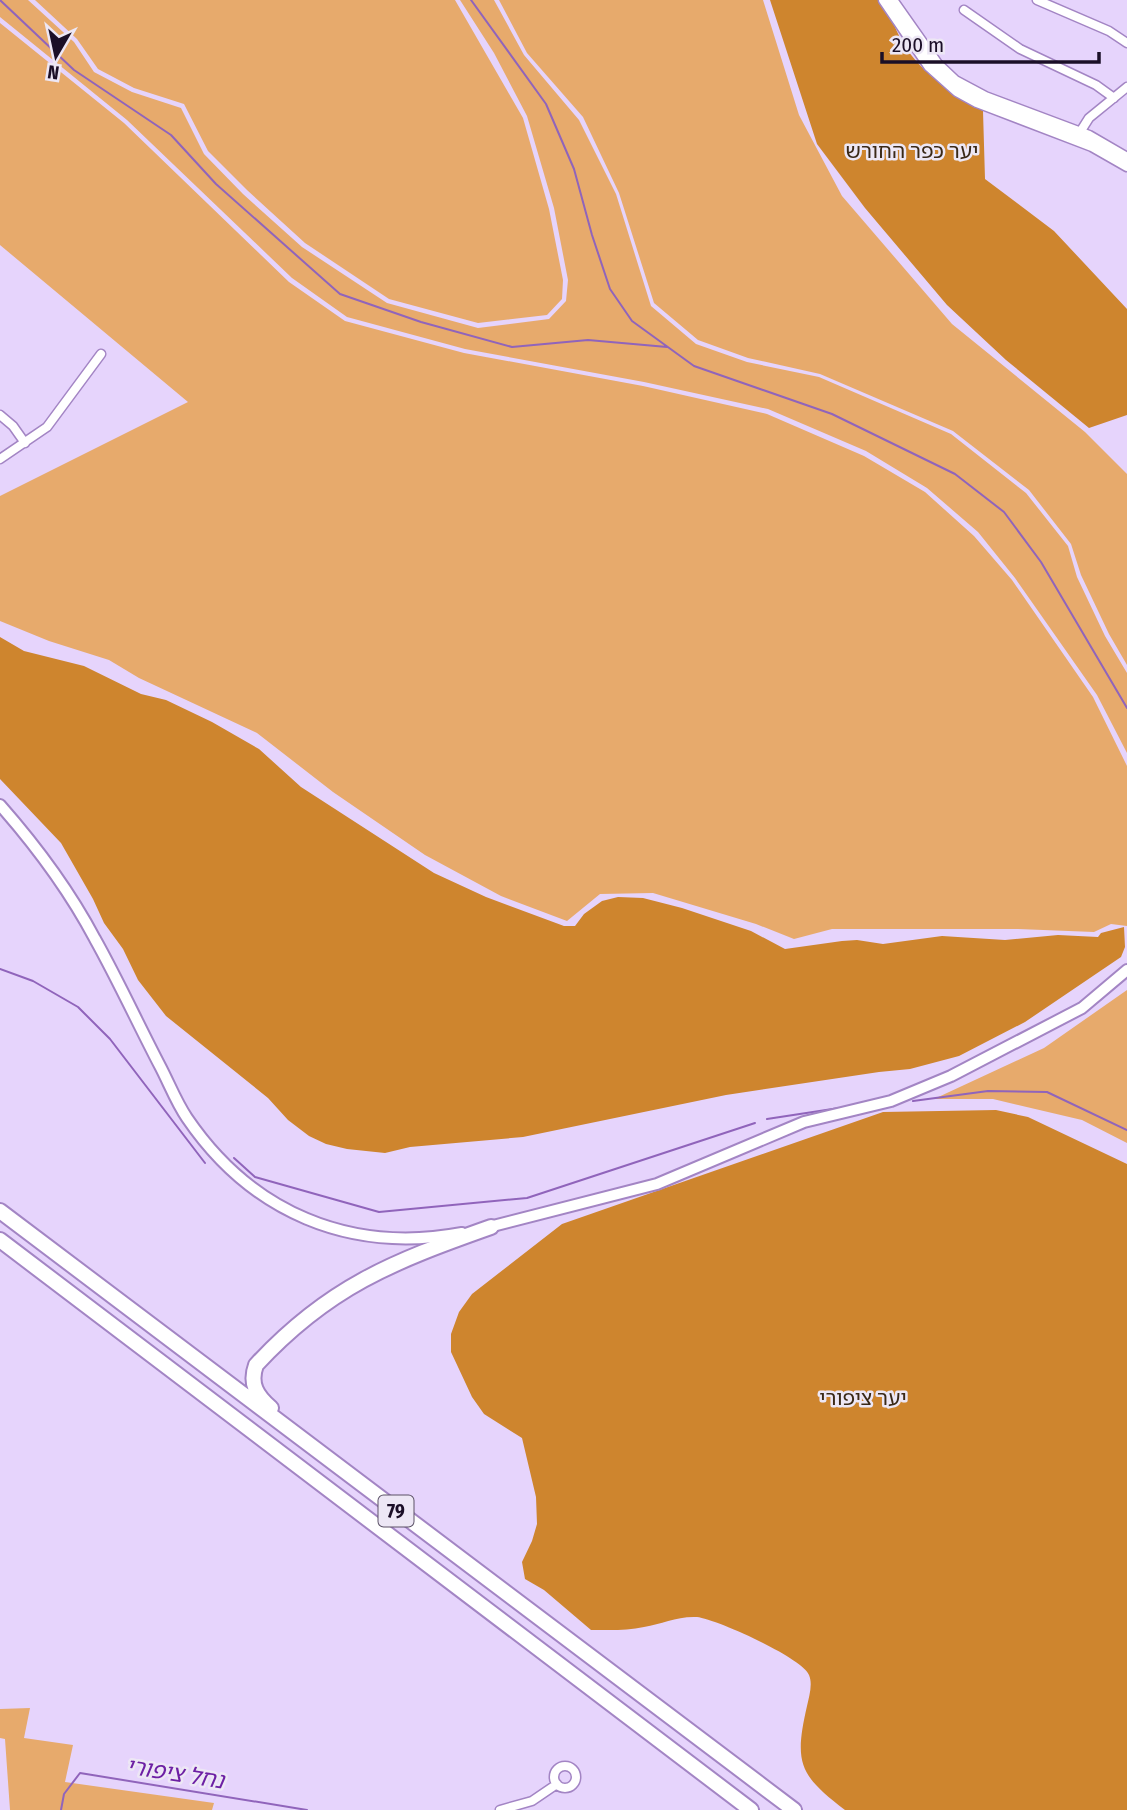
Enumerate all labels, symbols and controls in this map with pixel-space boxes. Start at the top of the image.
north arrow [21,21,91,91]
scale bar [882,21,1099,65]
text: 200 m [892,32,944,58]
text: N [46,60,61,85]
park label: יער כפר החורש [846,138,978,164]
park label: יער ציפורי [819,1385,907,1411]
road number: 79 [378,1496,414,1526]
water label: נחל ציפורי [124,1751,228,1795]

